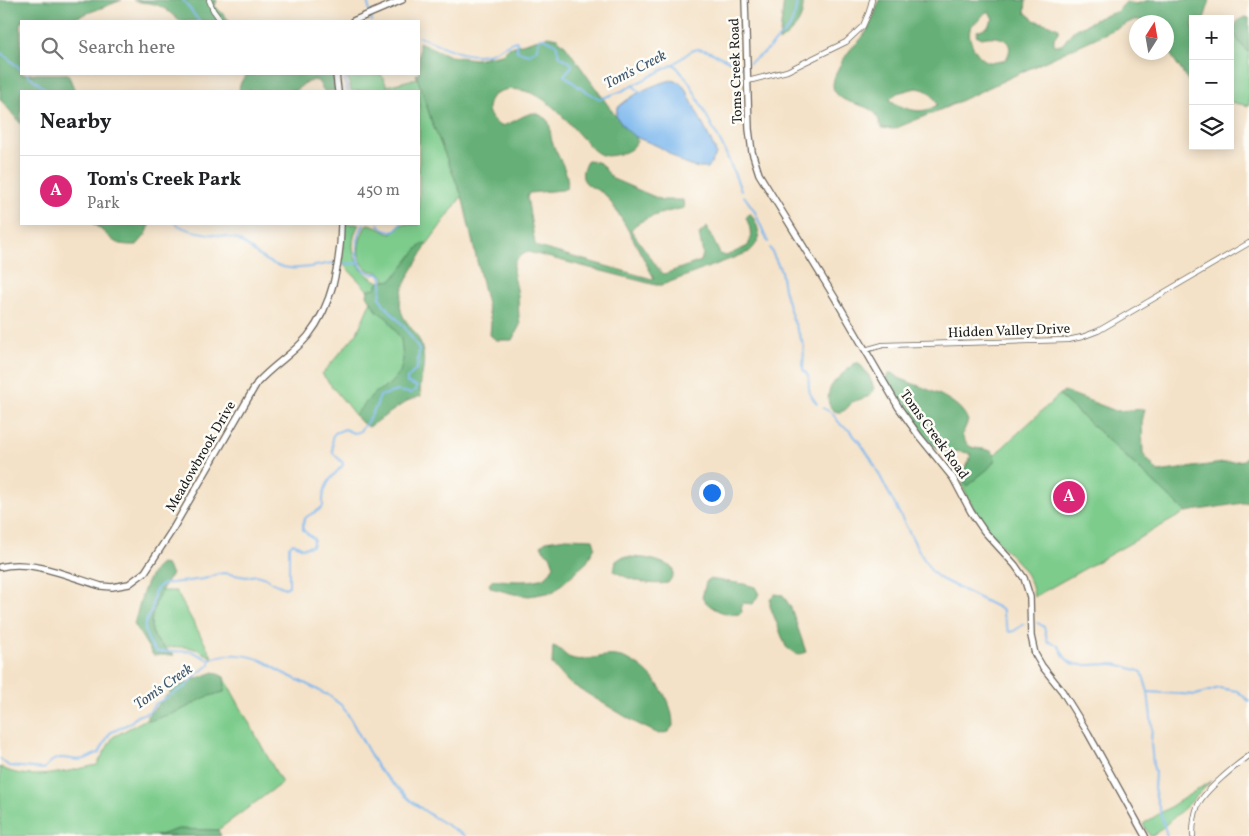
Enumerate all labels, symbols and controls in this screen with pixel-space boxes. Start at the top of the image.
north arrow [1129,15,1174,60]
map controls [1189,15,1234,150]
button: + [1189,15,1234,60]
street label: Toms Creek Road [725,17,748,124]
search box [20,20,420,75]
icon: search [38,34,66,62]
text: Search here [78,35,175,61]
water label: Tom's Creek [601,46,670,95]
button: − [1189,60,1234,105]
button: layers [1189,105,1234,150]
text: Nearby [40,108,111,137]
text: Tom's Creek Park [87,167,241,193]
text: A [50,180,62,202]
text: 450 m [357,180,400,202]
text: Park [87,193,120,215]
street label: Hidden Valley Drive [948,320,1071,343]
street label: Toms Creek Road [895,386,973,483]
street label: Meadowbrook Drive [162,397,241,516]
pin: A [1053,478,1085,516]
your location [699,480,725,506]
water label: Tom's Creek [130,659,197,715]

